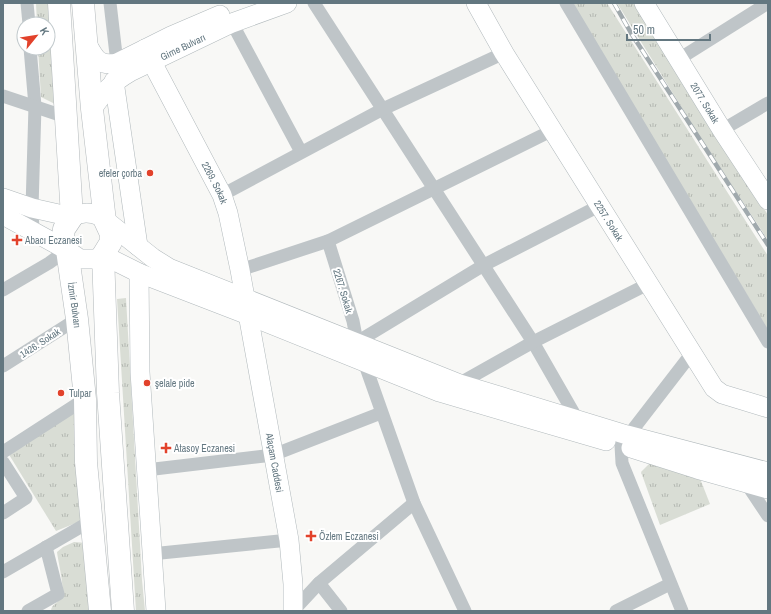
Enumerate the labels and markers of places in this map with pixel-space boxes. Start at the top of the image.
place label: efeler çorba [99,167,142,180]
marker: efeler çorba [145,168,155,178]
place label: Abacı Eczanesi [24,234,82,247]
marker: Abacı Eczanesi [12,235,22,245]
place label: şelale pide [155,377,195,390]
marker: şelale pide [142,378,152,388]
place label: Tulpar [69,387,92,400]
marker: Tulpar [56,388,66,398]
place label: Atasoy Eczanesi [173,442,235,455]
marker: Atasoy Eczanesi [161,443,171,453]
place label: Özlem Eczanesi [319,530,379,543]
marker: Özlem Eczanesi [306,531,316,541]

